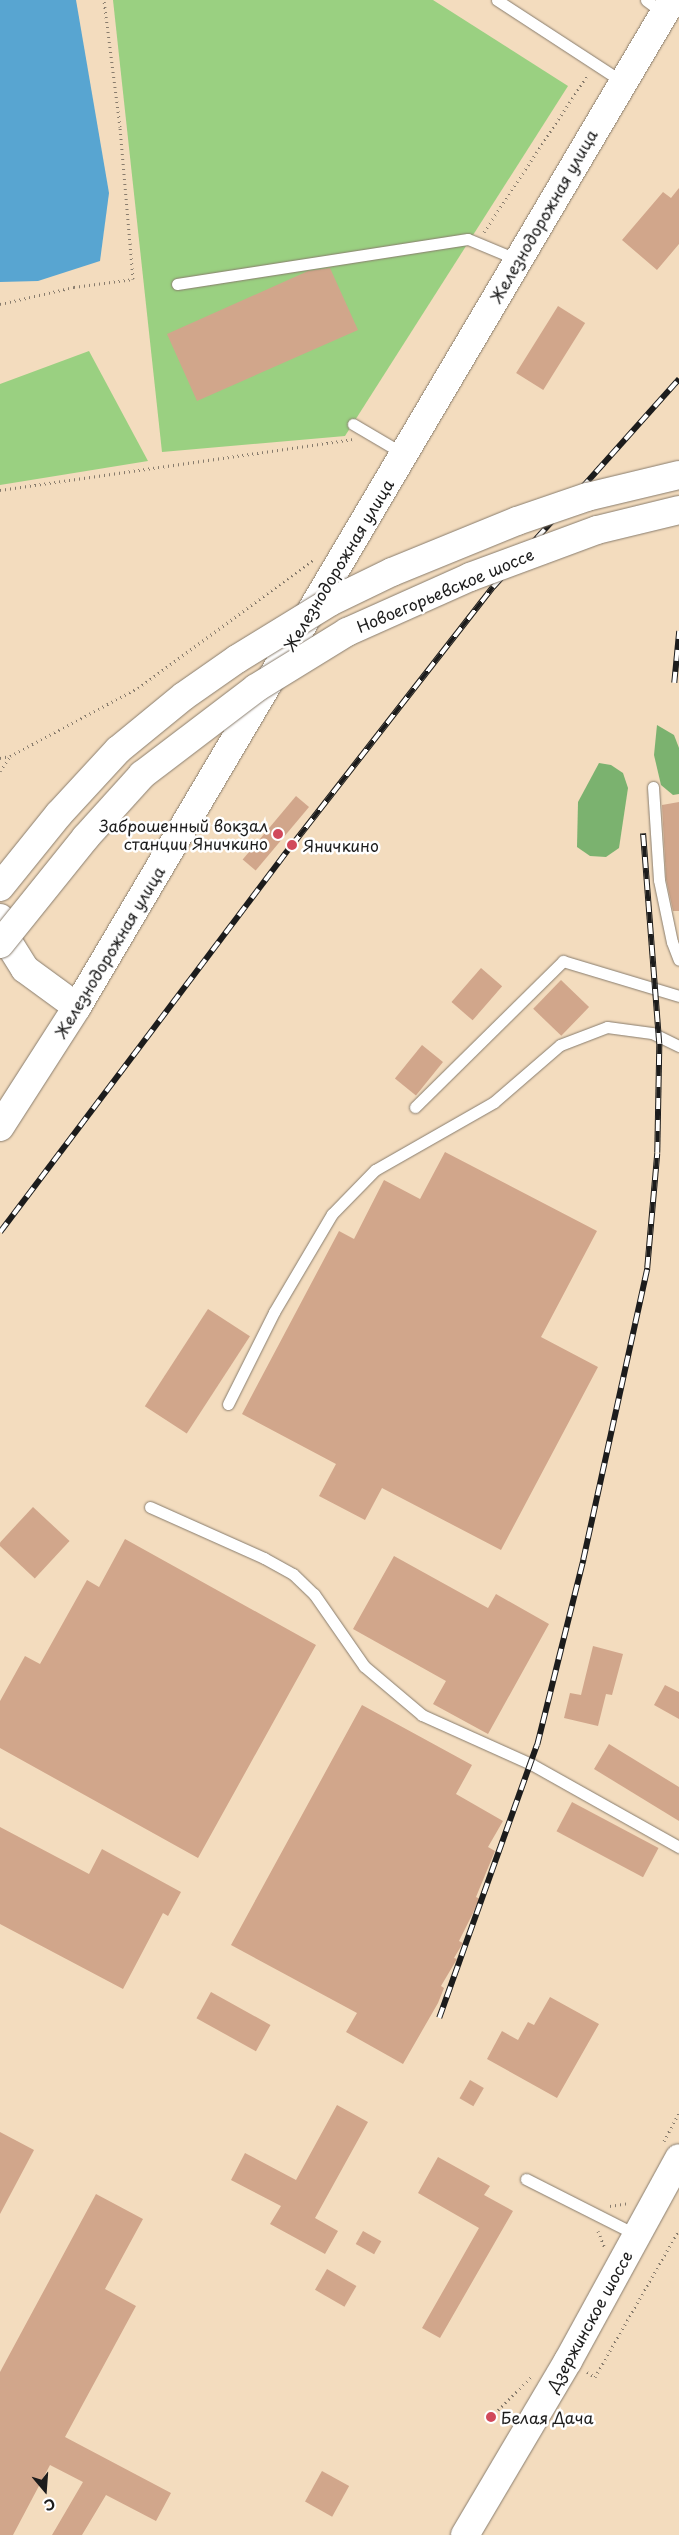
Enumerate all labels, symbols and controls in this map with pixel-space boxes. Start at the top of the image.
street label: Железнодорожная улица [485,125,601,307]
street label: Железнодорожная улица [279,475,397,655]
street label: Новоегорьевское шоссе [354,544,536,636]
place label: Заброшенный вокзал станции Яничкино [98,815,268,853]
marker: Заброшенный вокзал станции Яничкино [272,828,284,840]
place label: Яничкино [303,835,379,855]
marker: Яничкино [285,838,299,852]
street label: Железнодорожная улица [50,862,168,1042]
street label: Дзержинское шоссе [542,2247,636,2395]
place label: Белая Дача [501,2407,593,2427]
marker: Белая Дача [485,2411,497,2423]
north arrow [20,2465,70,2515]
text: С [42,2493,58,2516]

